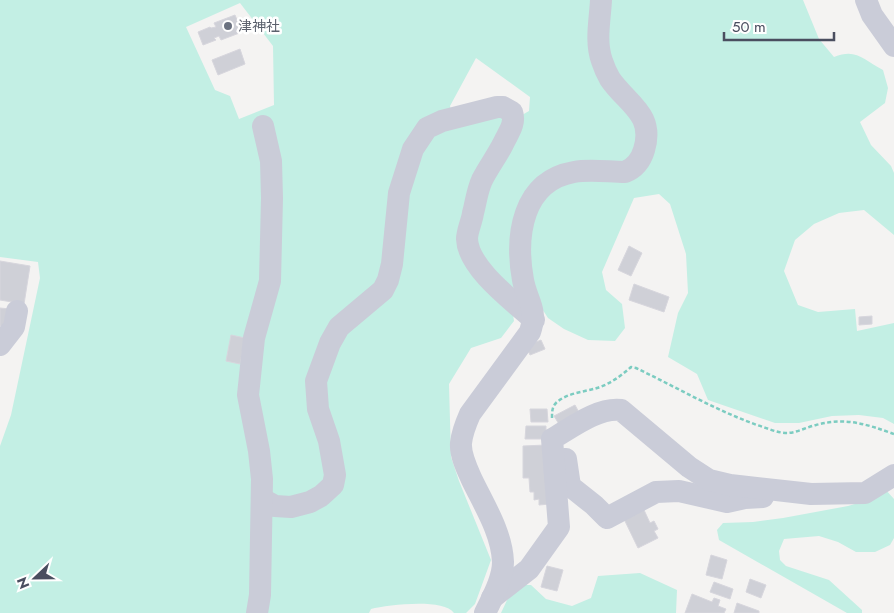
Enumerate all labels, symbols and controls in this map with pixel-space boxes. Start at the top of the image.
scale bar [724,10,834,42]
place label: 津神社 [238,16,280,36]
text: 50 m [732,16,766,38]
marker: 津神社 [222,20,234,32]
north arrow [10,553,60,603]
text: N [12,574,34,592]

